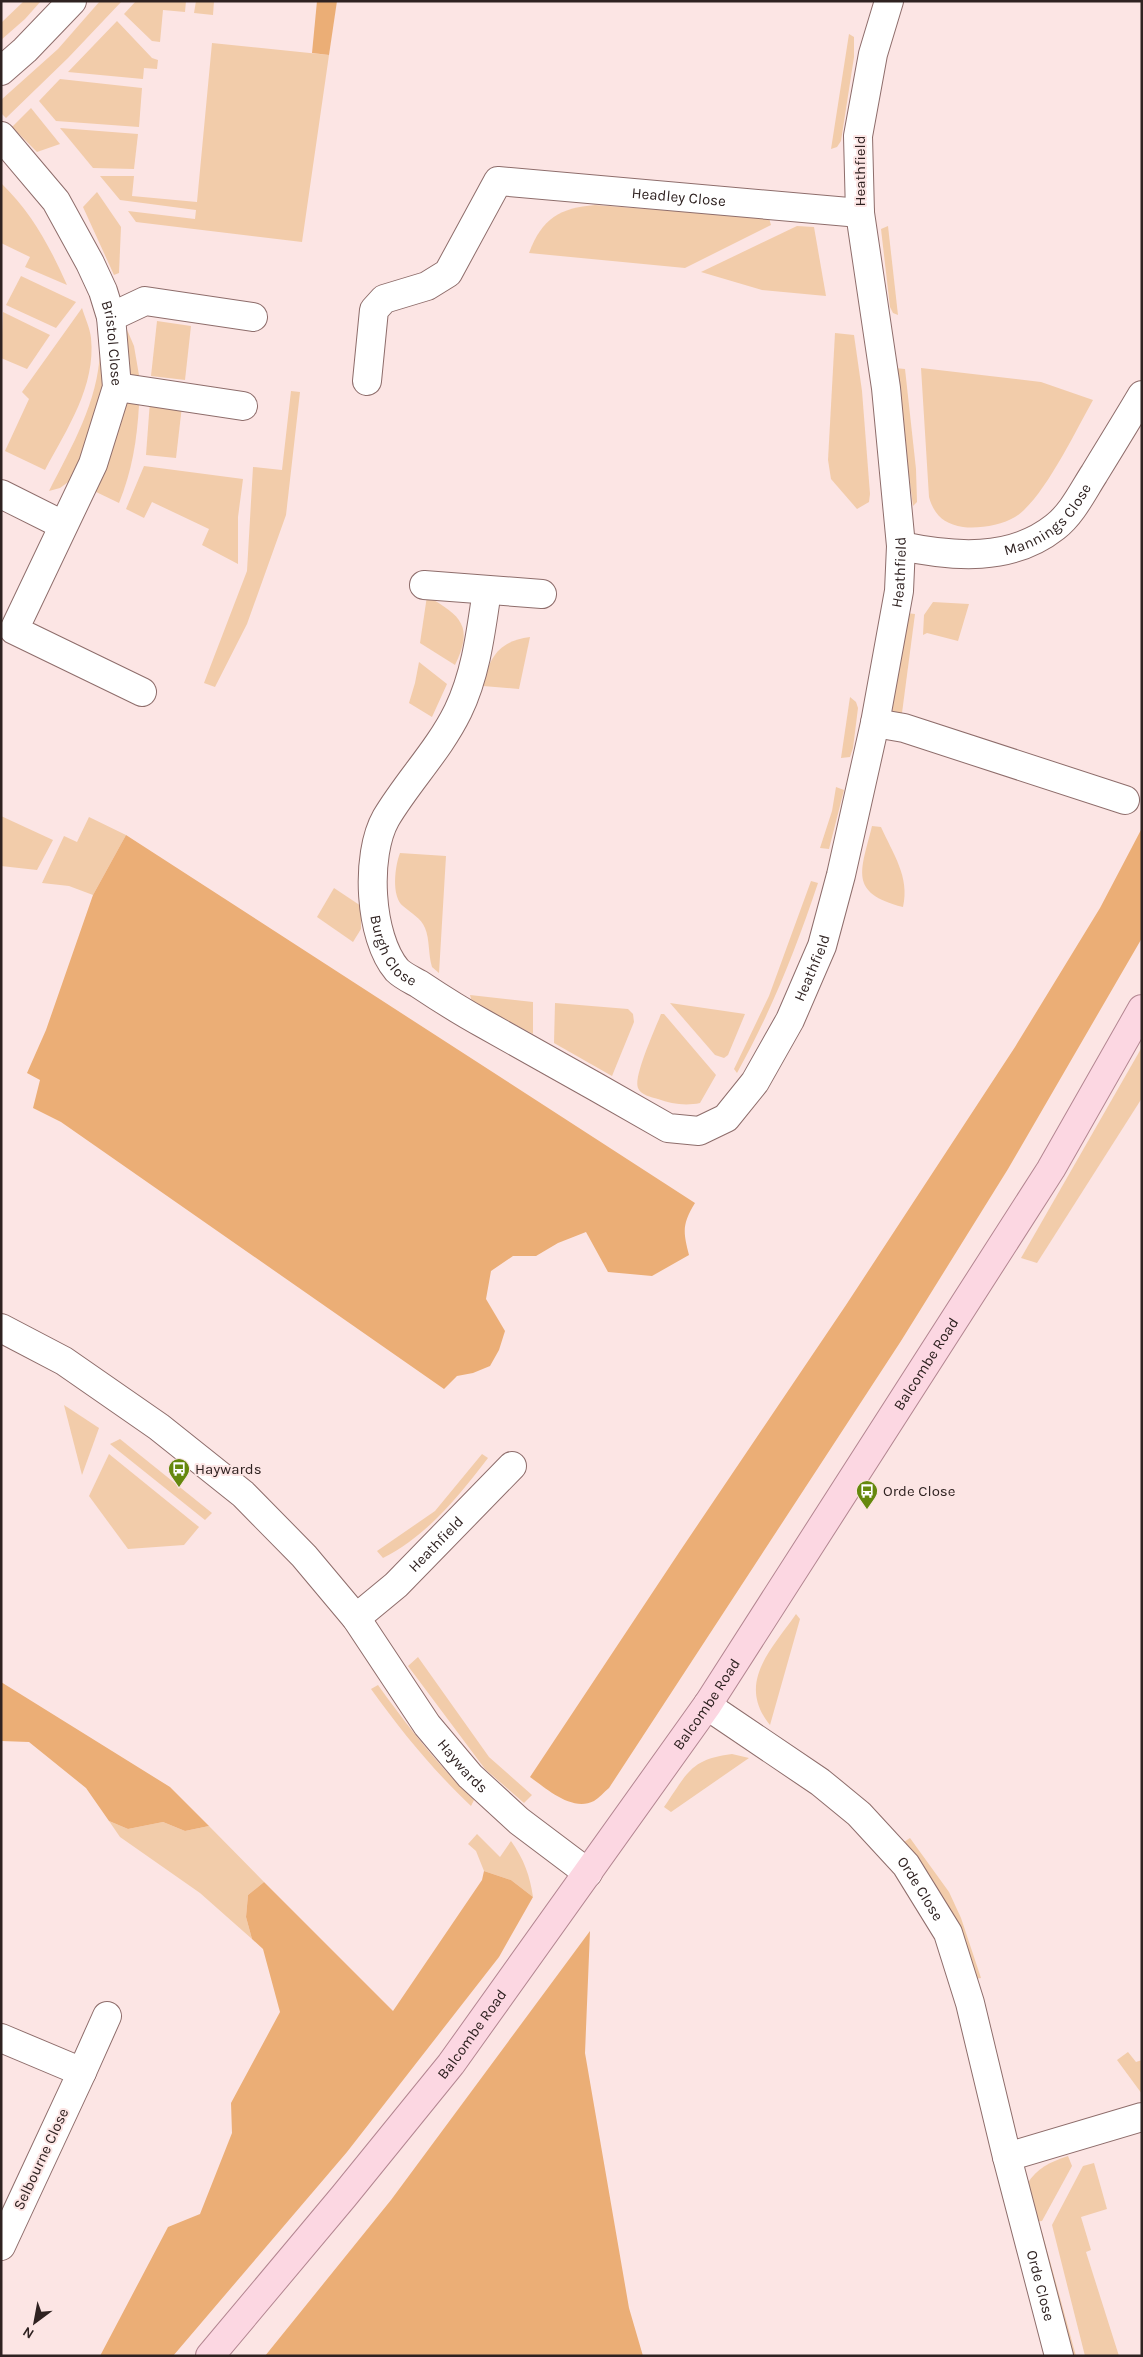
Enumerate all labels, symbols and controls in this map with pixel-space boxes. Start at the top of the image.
street label: Heathfield [851,135,869,207]
street label: Headley Close [631,184,727,210]
street label: Bristol Close [97,298,126,387]
street label: Mannings Close [1002,480,1095,559]
street label: Heathfield [887,536,910,609]
street label: Burgh Close [366,913,420,990]
street label: Heathfield [790,932,834,1004]
street label: Balcombe Road [890,1314,962,1414]
bus stop icon: Haywards [167,1457,191,1488]
place label: Haywards [195,1460,262,1478]
bus stop icon: Orde Close [855,1479,879,1510]
place label: Orde Close [883,1482,955,1500]
street label: Heathfield [405,1512,467,1576]
street label: Balcombe Road [669,1655,744,1753]
street label: Haywards [434,1735,492,1797]
street label: Orde Close [894,1853,947,1924]
street label: Balcombe Road [433,1986,510,2083]
street label: Selbourne Close [10,2105,72,2213]
street label: Orde Close [1023,2248,1058,2323]
north arrow [10,2297,60,2347]
text: N [20,2323,37,2342]

